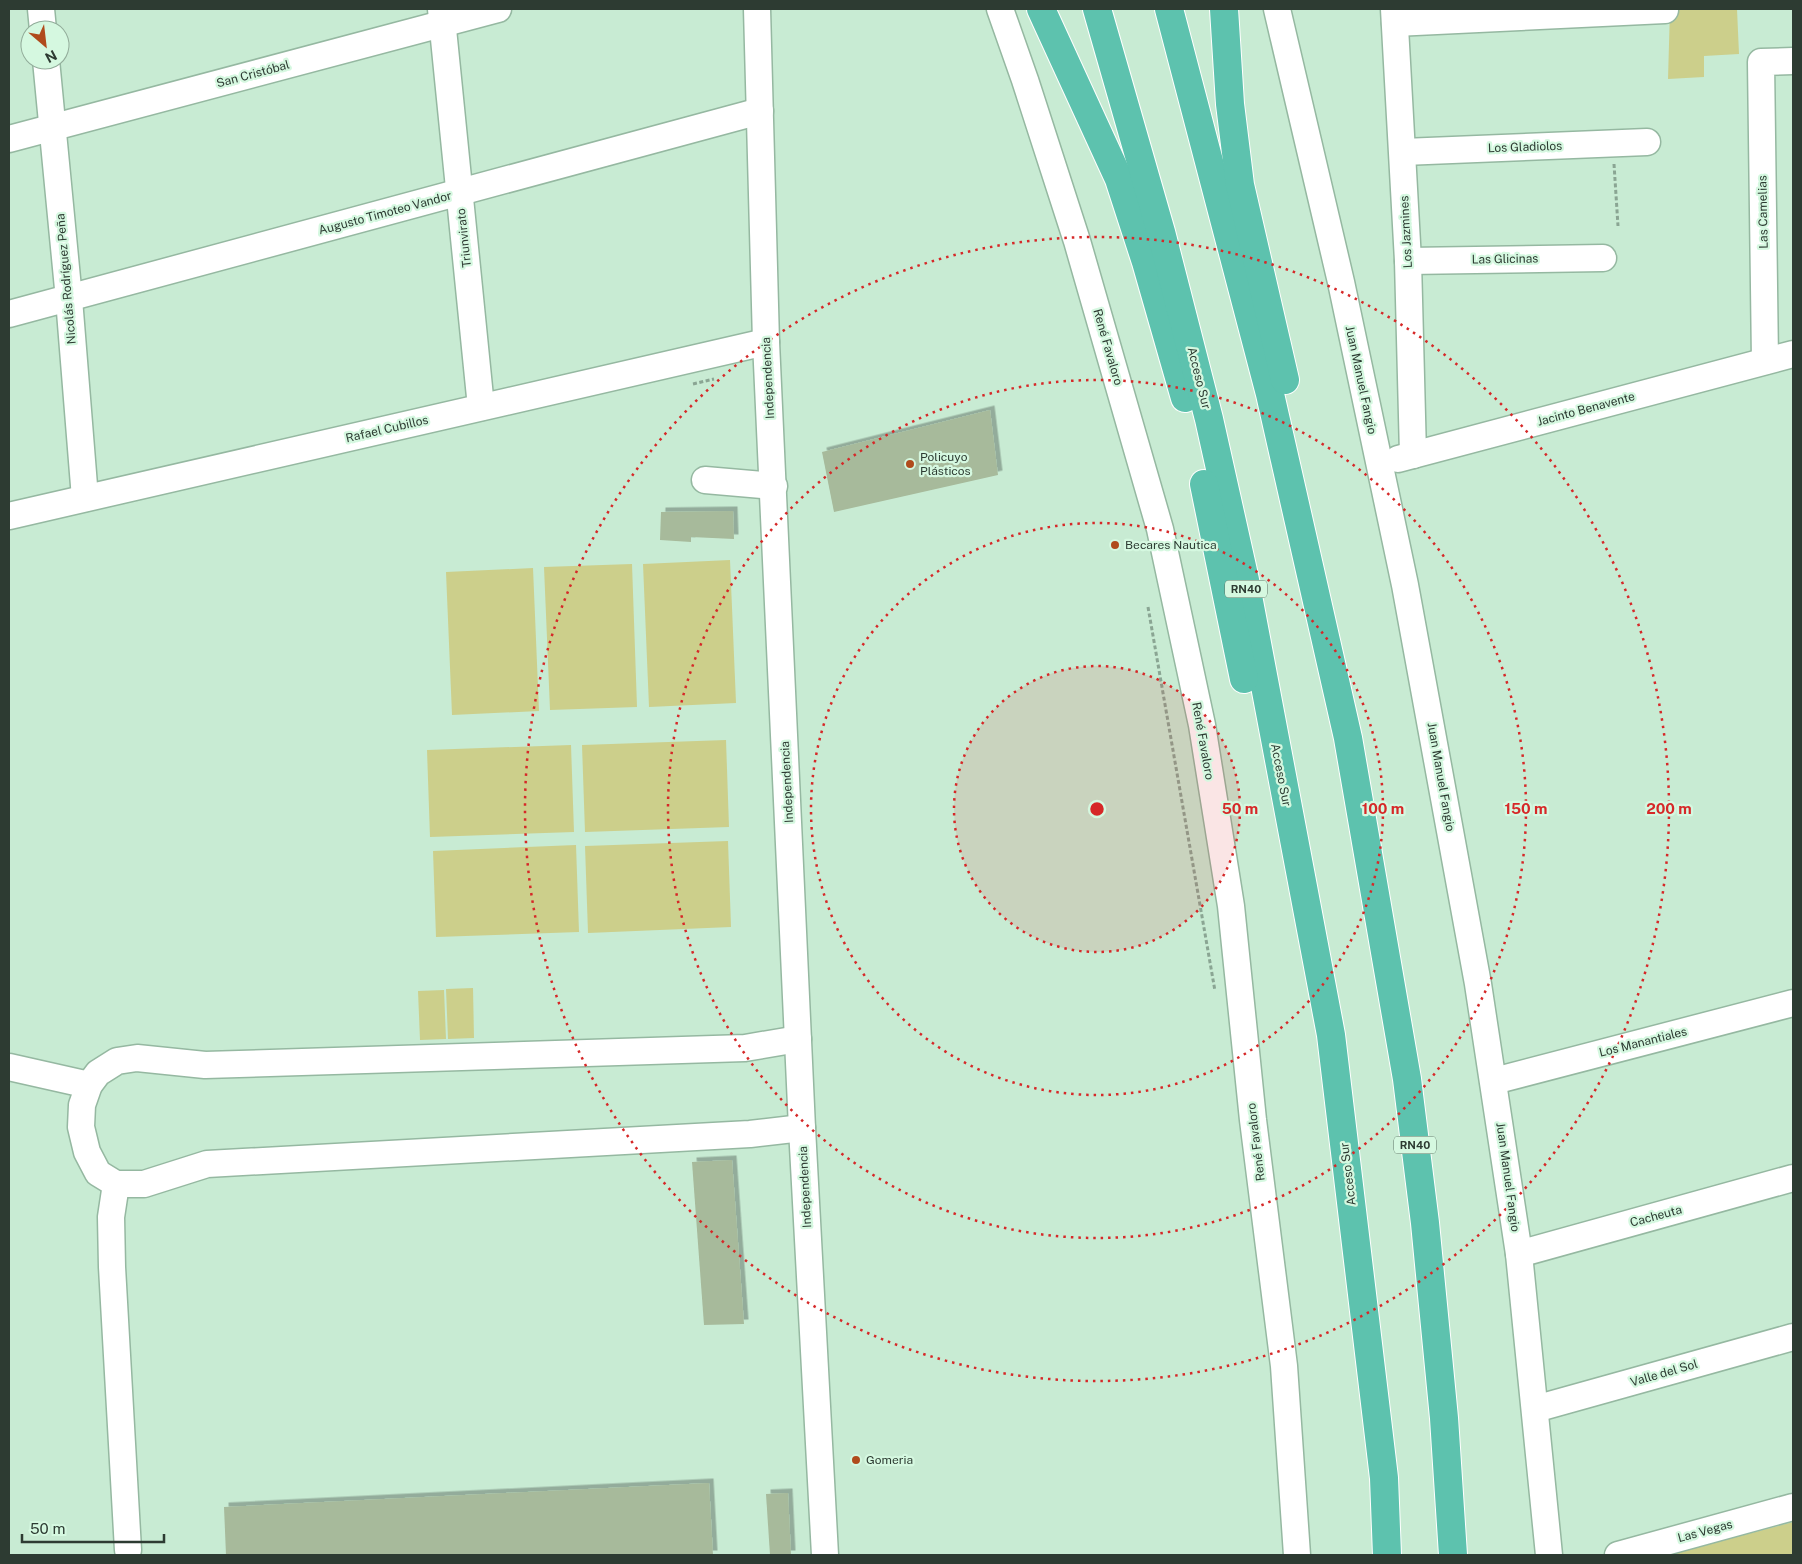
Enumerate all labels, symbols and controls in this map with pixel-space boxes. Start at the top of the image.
north arrow [20,20,70,70]
text: N [43,47,60,66]
street label: San Cristóbal [215,57,291,90]
street label: Los Gladiolos [1488,139,1562,155]
street label: Las Camelias [1755,175,1771,249]
street label: Augusto Timoteo Vandor [317,188,453,238]
street label: Los Jazmines [1397,195,1415,269]
street label: Triunvirato [454,208,474,268]
street label: Nicolás Rodríguez Peña [53,213,79,345]
street label: Las Glicinas [1472,251,1538,267]
street label: René Favaloro [1090,307,1126,387]
street label: Juan Manuel Fangio [1343,325,1379,436]
street label: Independencia [759,337,777,419]
street label: Acceso Sur [1185,345,1214,411]
street label: Jacinto Benavente [1536,389,1637,429]
street label: Rafael Cubillos [344,413,430,445]
place label: Policuyo Plásticos [920,450,971,478]
marker: Policuyo Plásticos [904,458,916,470]
place label: Becares Nautica [1125,538,1217,552]
marker: Becares Nautica [1109,539,1121,551]
road number: RN40 [1225,580,1267,598]
street label: René Favaloro [1189,701,1217,781]
street label: Juan Manuel Fangio [1425,721,1458,833]
street label: Independencia [778,741,796,823]
street label: Acceso Sur [1268,742,1294,808]
centre of rings [1088,800,1106,818]
text: 50 m [1222,800,1258,817]
text: 100 m [1362,800,1404,817]
text: 150 m [1504,800,1548,817]
text: 200 m [1646,800,1692,817]
street label: Los Manantiales [1598,1024,1688,1060]
street label: René Favaloro [1244,1102,1268,1182]
street label: Juan Manuel Fangio [1493,1121,1523,1233]
road number: RN40 [1394,1136,1436,1154]
street label: Acceso Sur [1337,1141,1359,1206]
street label: Independencia [796,1146,814,1228]
street label: Cacheuta [1629,1202,1683,1230]
street label: Valle del Sol [1629,1357,1700,1389]
place label: Gomeria [866,1453,913,1467]
marker: Gomeria [850,1454,862,1466]
scale bar [22,1512,165,1544]
street label: Las Vegas [1676,1517,1734,1545]
text: 50 m [30,1520,65,1537]

